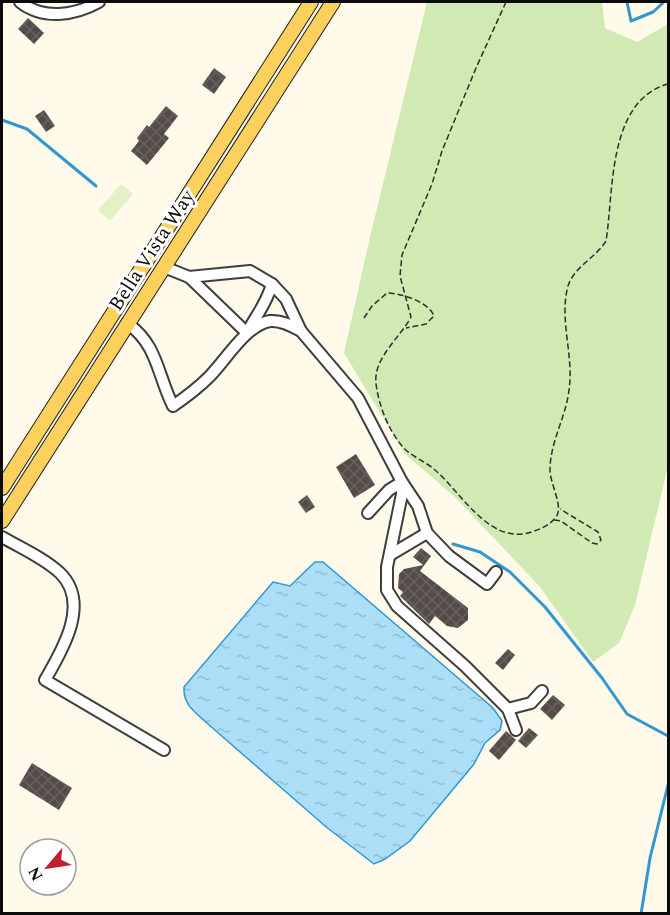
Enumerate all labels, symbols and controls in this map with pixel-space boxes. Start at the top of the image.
street label: Bella Vista Way [101,183,203,317]
north arrow [18,837,78,897]
text: N [22,862,49,885]

